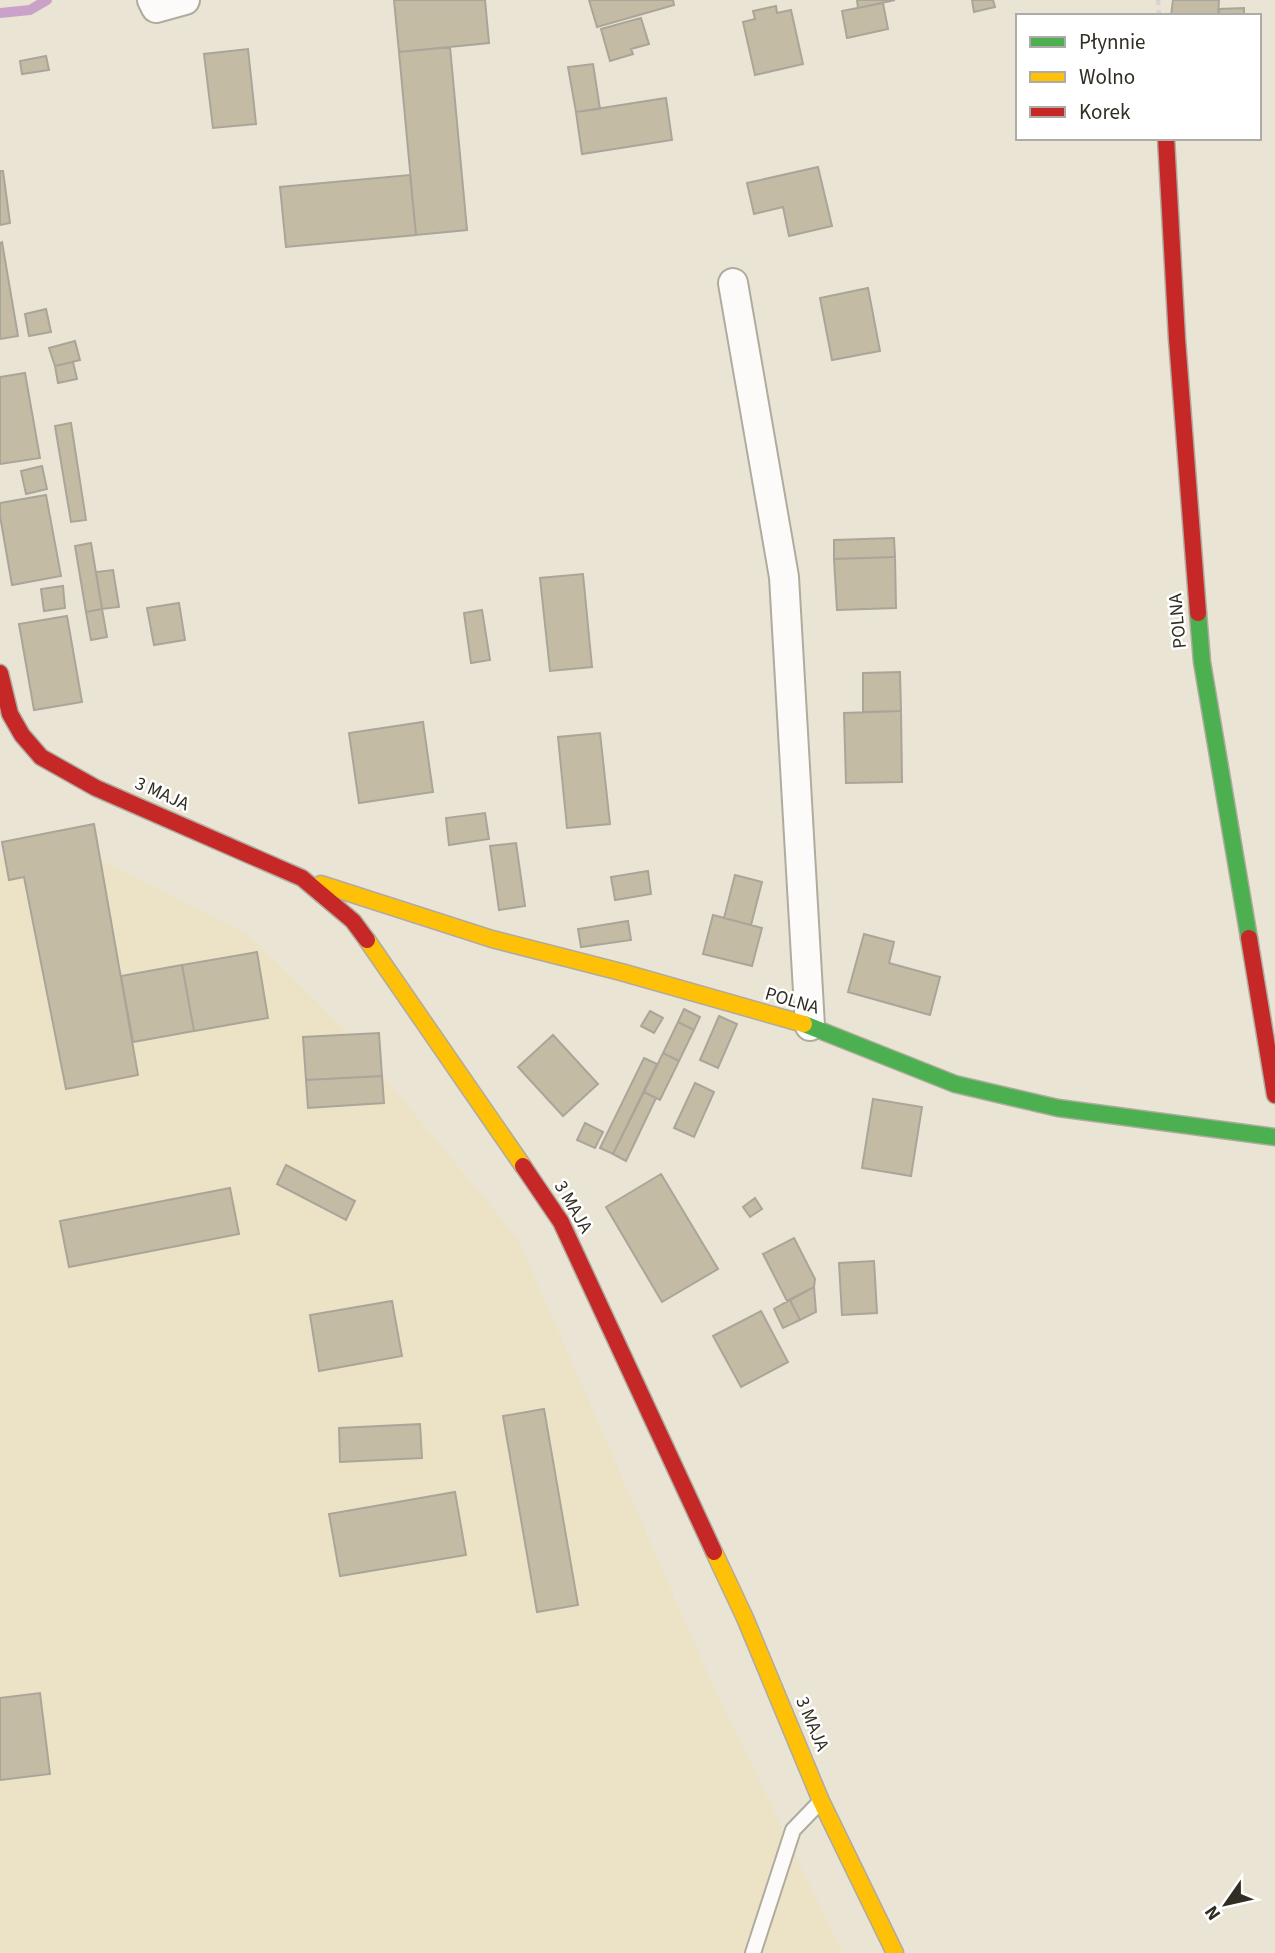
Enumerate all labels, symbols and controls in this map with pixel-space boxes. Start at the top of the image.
legend [1016,14,1261,140]
text: Płynnie [1079,27,1146,57]
text: Wolno [1079,62,1135,92]
text: Korek [1079,97,1131,127]
street label: POLNA [1162,592,1194,650]
street label: 3 MAJA [131,770,194,818]
street label: POLNA [762,980,823,1022]
street label: 3 MAJA [547,1176,599,1239]
street label: 3 MAJA [788,1693,836,1756]
north arrow [1191,1869,1261,1939]
text: N [1198,1900,1228,1925]

